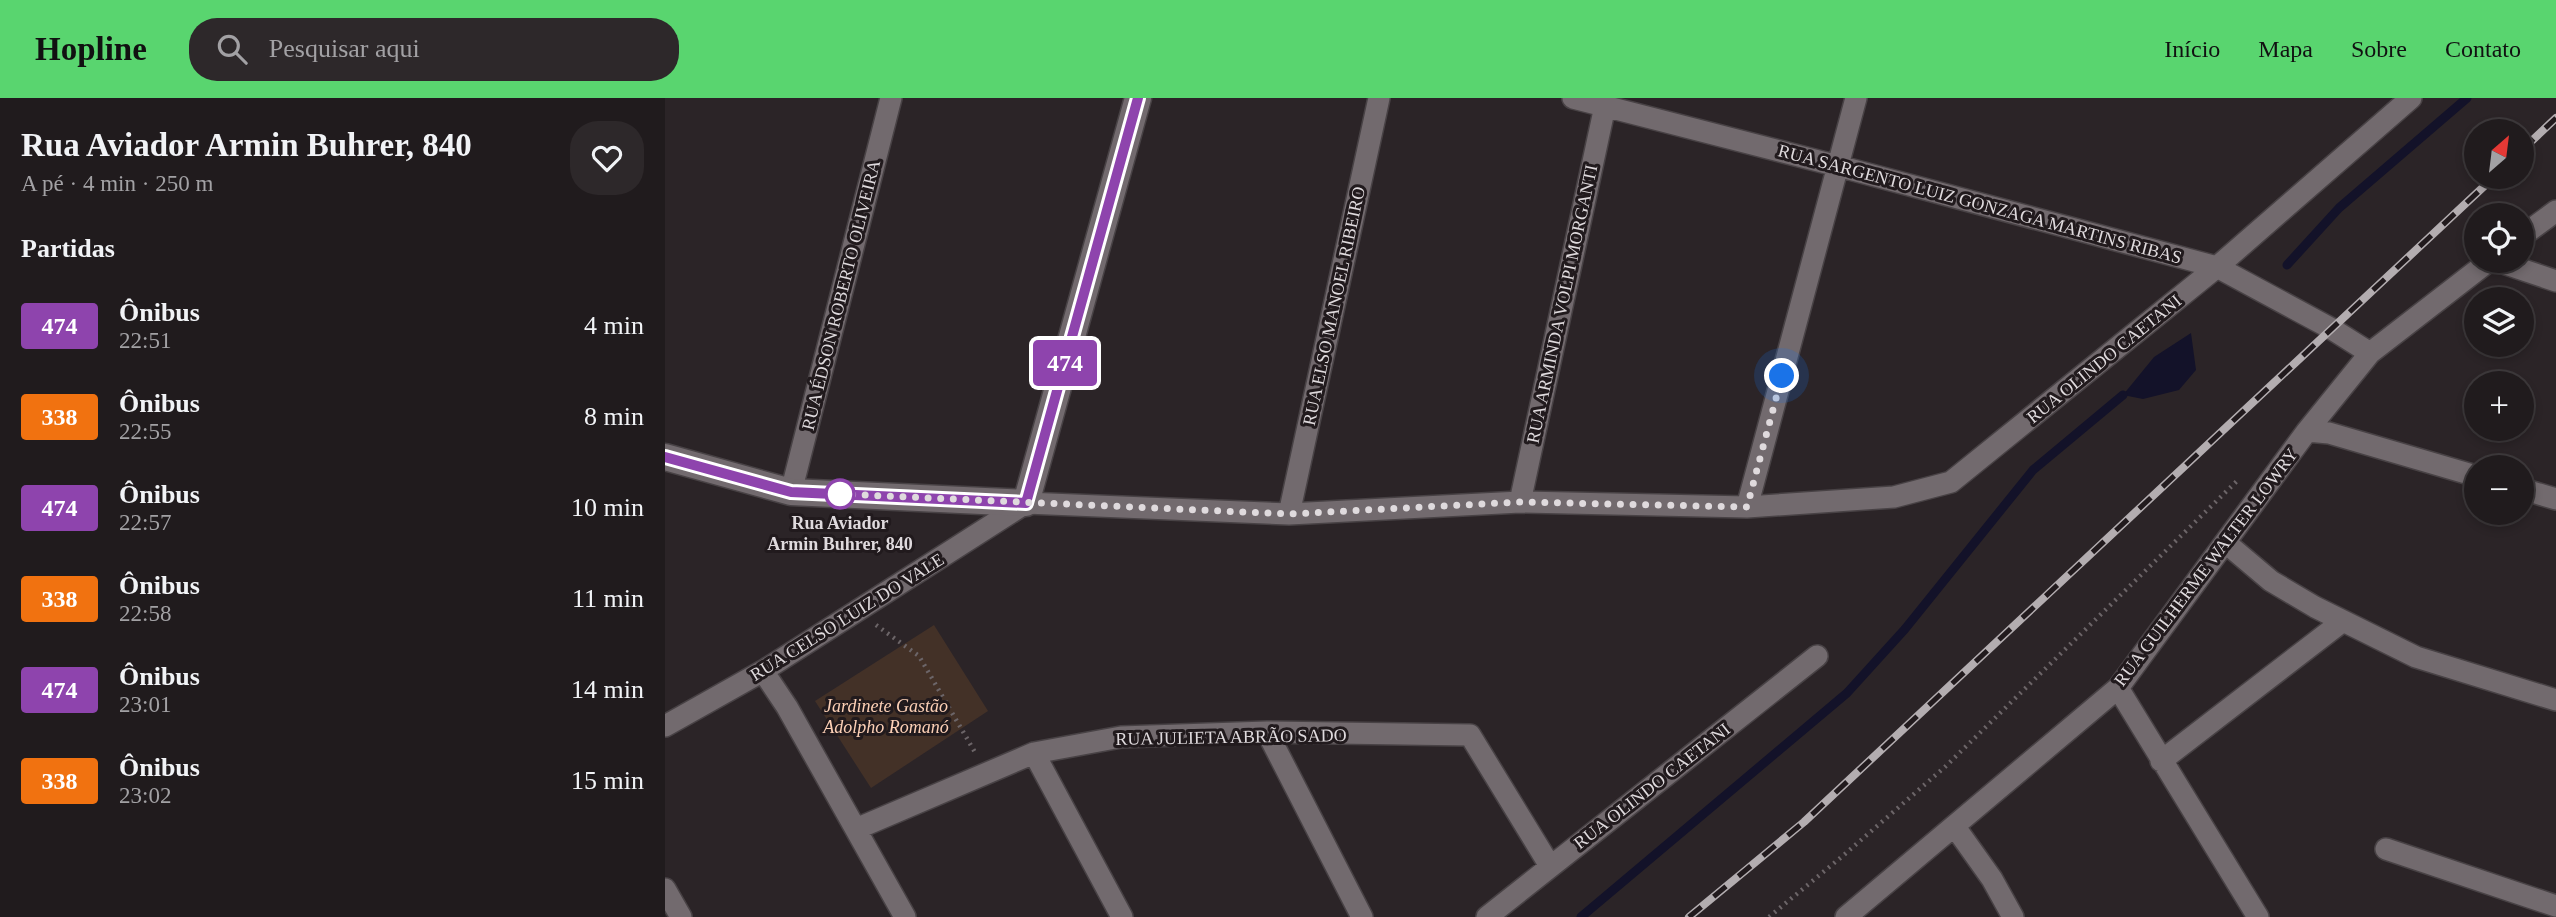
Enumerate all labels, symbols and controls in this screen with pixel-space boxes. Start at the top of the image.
search box [189,18,679,81]
icon: search [213,30,251,68]
text: Hopline [35,31,147,67]
text: Pesquisar aqui [269,34,420,63]
text: Início [2164,36,2220,62]
text: Mapa [2258,36,2313,62]
text: Sobre [2351,36,2407,62]
text: Contato [2445,36,2521,62]
north arrow [2464,119,2534,189]
map controls [2464,119,2534,525]
button: heart [570,121,644,195]
text: Rua Aviador Armin Buhrer, 840 [21,127,472,163]
street label: RUA SARGENTO LUIZ GONZAGA MARTINS RIBAS [1776,140,2184,268]
street label: RUA ÉDSON ROBERTO OLIVEIRA [797,157,884,432]
street label: RUA ARMINDA VOLPI MORGANTI [1523,163,1601,445]
text: A pé · 4 min · 250 m [21,171,213,196]
street label: RUA ELSO MANOEL RIBEIRO [1299,185,1369,427]
button: locate [2464,203,2534,273]
text: Partidas [21,234,115,263]
button: layers [2464,287,2534,357]
street label: RUA OLINDO CAETANI [2023,291,2185,427]
text: Ônibus [119,298,200,327]
text: 4 min [584,311,644,340]
text: 474 [42,313,78,339]
text: 22:51 [119,328,171,353]
line badge: 474 [1025,340,1105,386]
text: 474 [1047,350,1083,376]
your location [1764,358,1799,393]
button: + [2464,371,2534,441]
text: Ônibus [119,389,200,418]
text: 8 min [584,402,644,431]
text: 338 [42,404,78,430]
text: 22:55 [119,419,171,444]
street label: RUA GUILHERME WALTER LOWRY [2110,444,2302,690]
button: − [2464,455,2534,525]
marker: Rua Aviador Armin Buhrer, 840 [825,479,855,509]
text: Ônibus [119,480,200,509]
text: 10 min [571,493,644,522]
text: 474 [42,495,78,521]
text: 22:57 [119,510,171,535]
place label: Rua Aviador Armin Buhrer, 840 [767,513,913,554]
street label: RUA CELSO LUIZ DO VALE [747,549,947,685]
text: Ônibus [119,571,200,600]
text: 11 min [572,584,644,613]
text: 338 [42,586,78,612]
text: 22:58 [119,601,171,626]
text: Ônibus [119,662,200,691]
text: 14 min [571,675,644,704]
text: 474 [42,677,78,703]
text: 23:01 [119,692,171,717]
park label: Jardinete Gastão Adolpho Romanó [822,696,949,737]
street label: RUA OLINDO CAETANI [1570,719,1734,853]
street label: RUA JULIETA ABRÃO SADO [1115,724,1347,749]
text: Ônibus [119,753,200,782]
text: 15 min [571,766,644,795]
text: 338 [42,768,78,794]
text: 23:02 [119,783,171,808]

